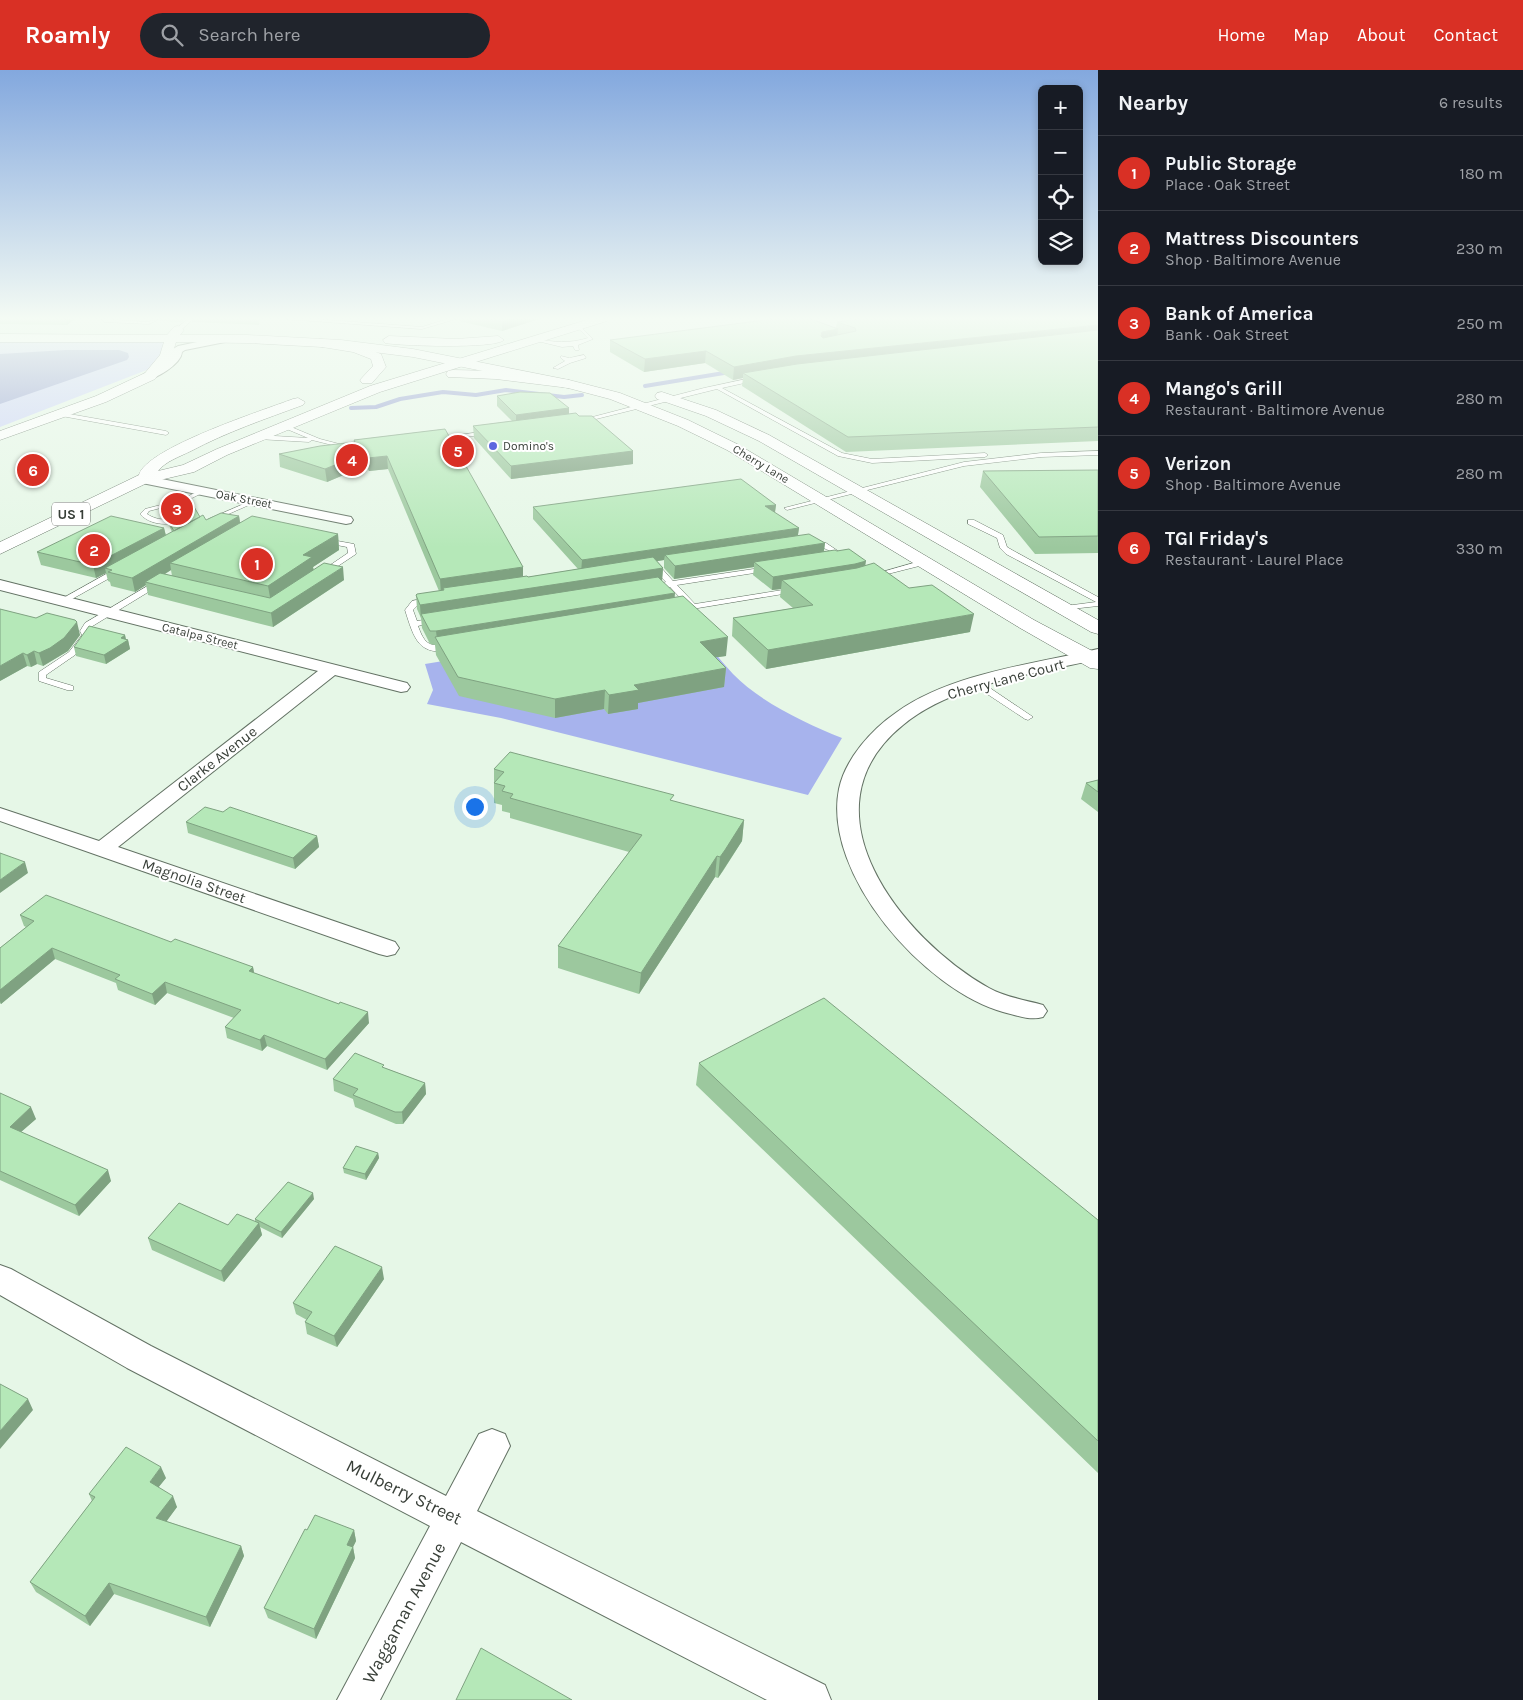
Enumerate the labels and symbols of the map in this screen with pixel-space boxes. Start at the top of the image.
pin: 5 [442,432,474,470]
place label: Domino's [503,439,554,453]
marker: Domino's [487,440,499,452]
pin: 4 [336,441,368,479]
street label: Cherry Lane [730,442,792,486]
pin: 6 [17,451,49,489]
street label: Oak Street [215,487,274,511]
pin: 3 [161,490,193,528]
road number: US 1 [52,502,90,526]
pin: 2 [78,531,110,569]
pin: 1 [241,545,273,583]
street label: Catalpa Street [161,620,240,652]
street label: Cherry Lane Court [945,655,1067,703]
street label: Clarke Avenue [174,722,260,796]
your location [462,794,488,820]
street label: Magnolia Street [140,855,248,907]
street label: Mulberry Street [342,1454,466,1530]
street label: Waggaman Avenue [357,1539,451,1687]

